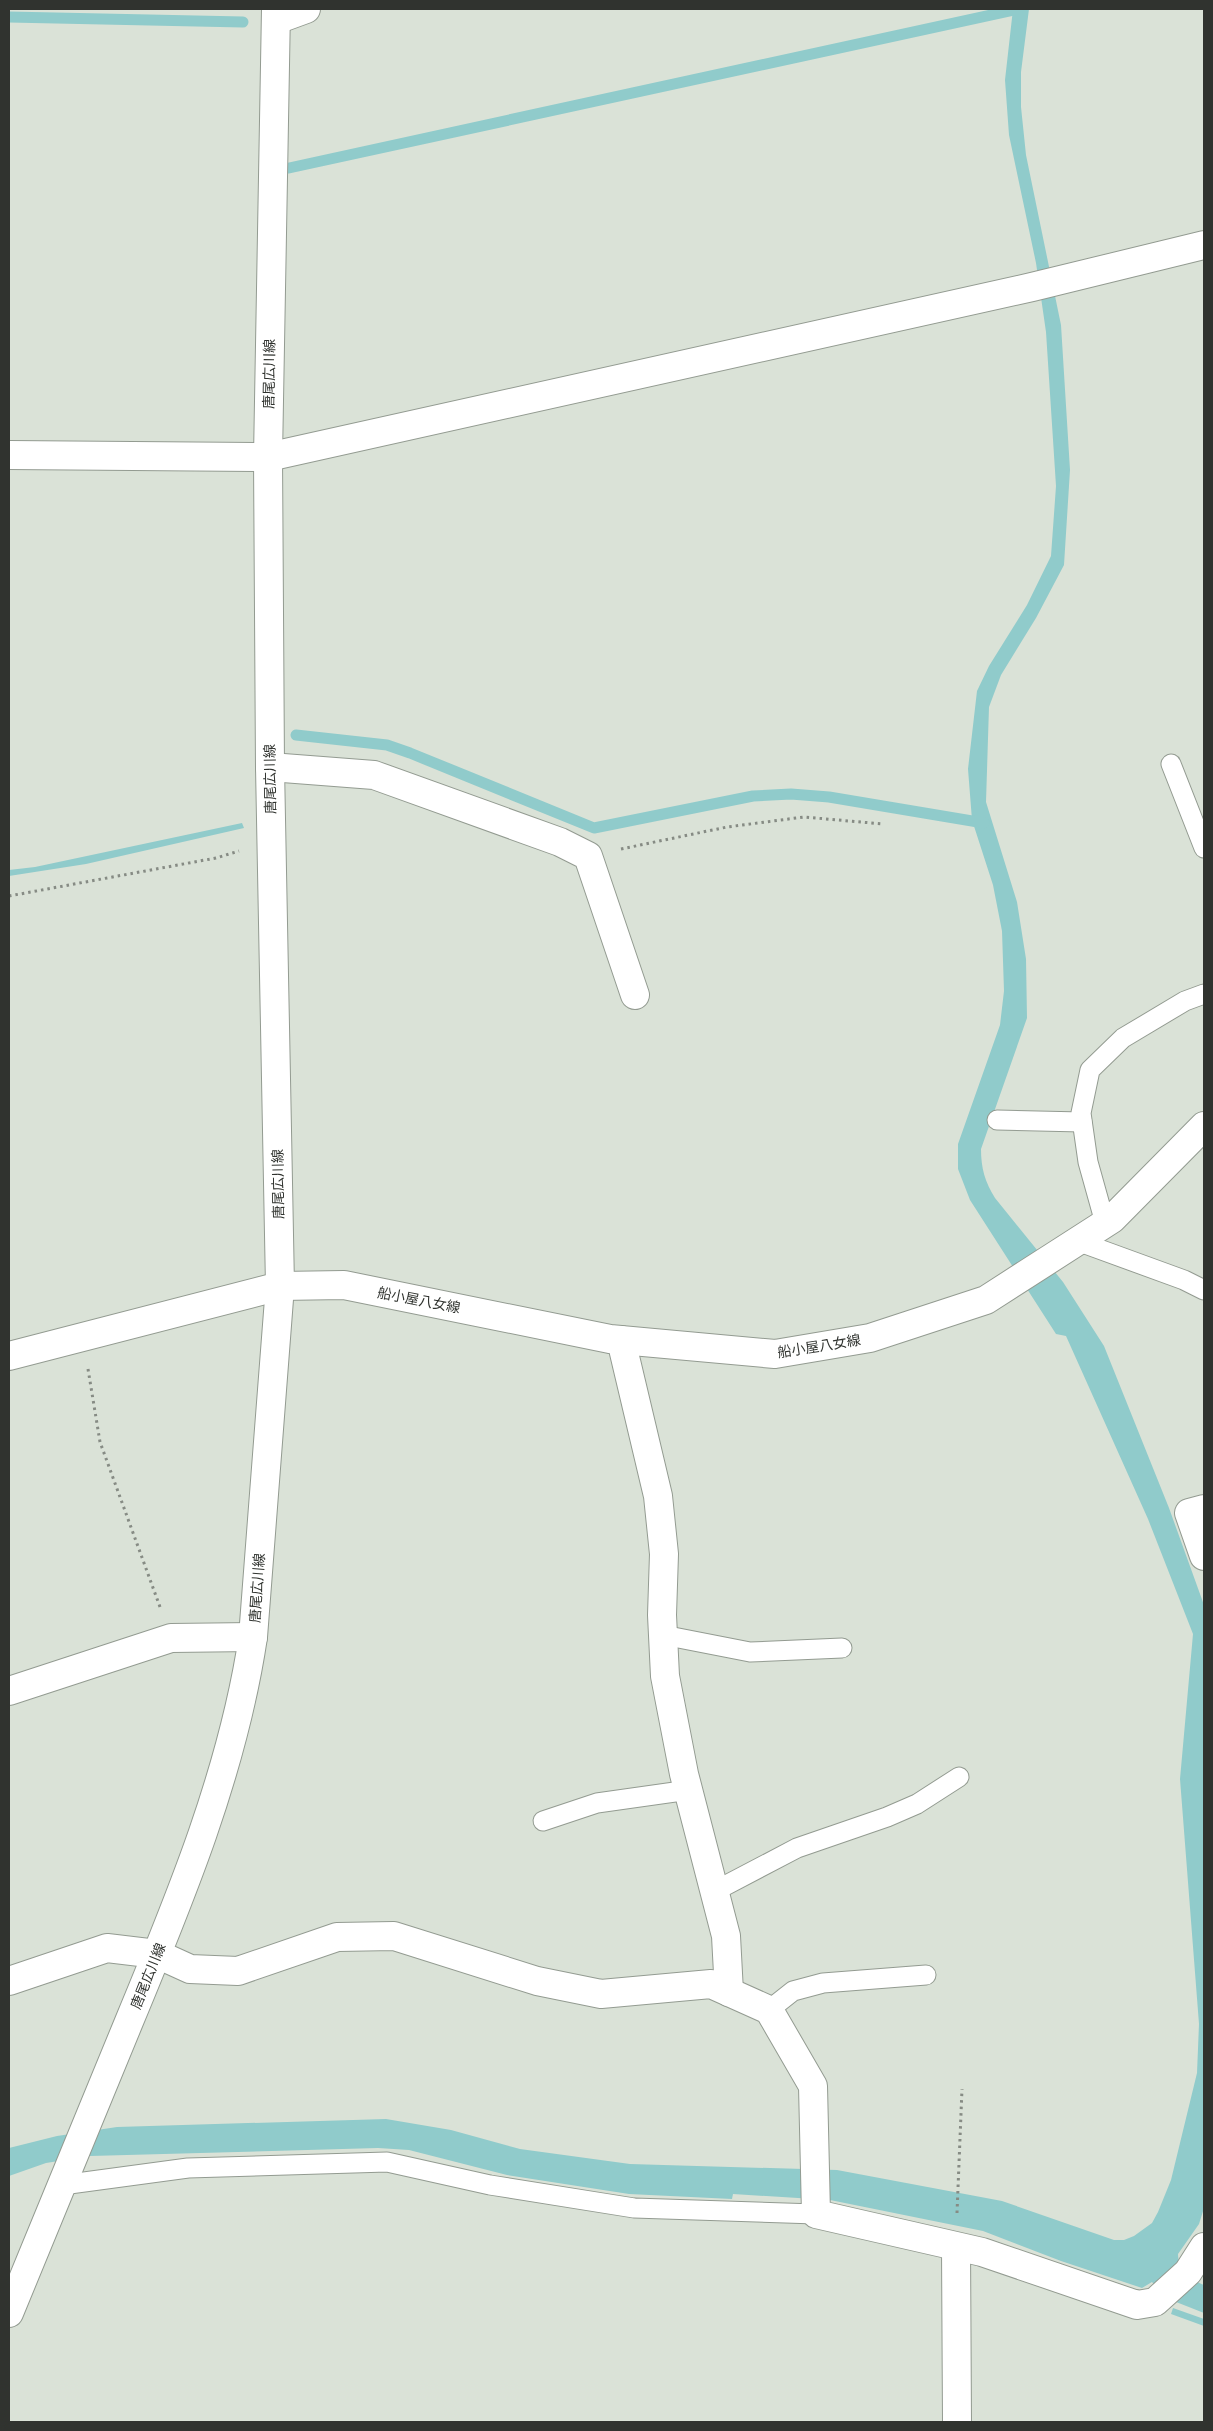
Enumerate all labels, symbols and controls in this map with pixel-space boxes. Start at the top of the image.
street label: 唐尾広川線 [259,339,279,409]
street label: 唐尾広川線 [260,744,280,814]
street label: 唐尾広川線 [268,1149,288,1219]
street label: 船小屋八女線 [376,1283,462,1317]
street label: 船小屋八女線 [776,1331,862,1361]
street label: 唐尾広川線 [246,1552,268,1624]
street label: 唐尾広川線 [127,1940,169,2012]

